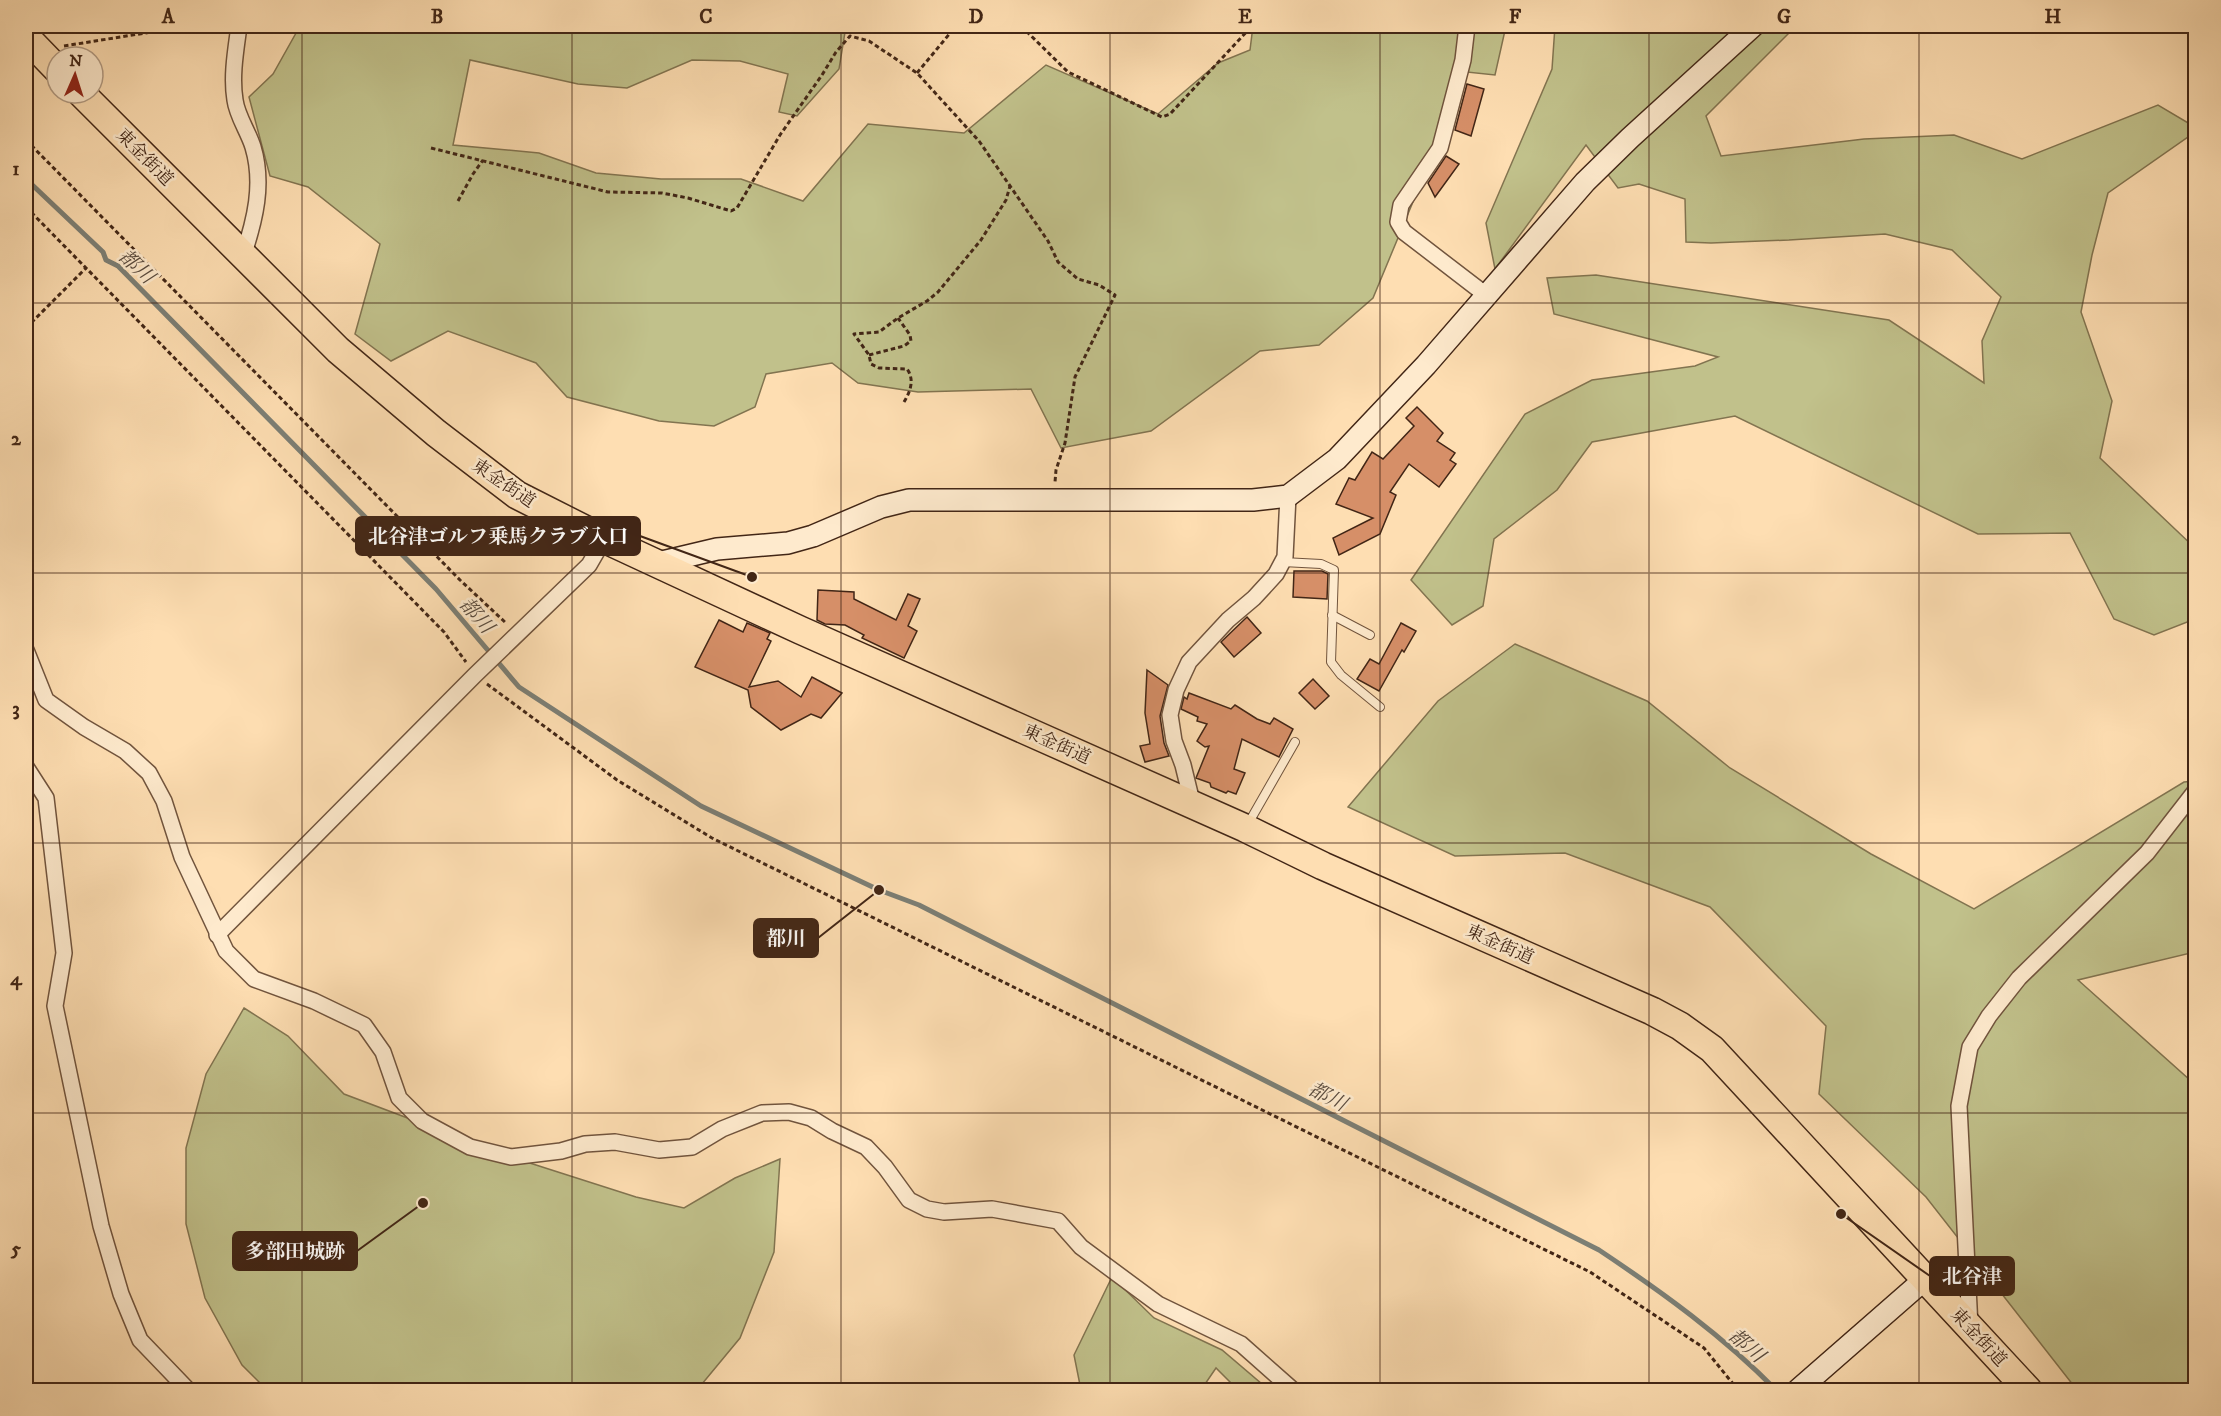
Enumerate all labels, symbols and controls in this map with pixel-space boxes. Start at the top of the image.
text: A [161,5,176,30]
text: B [431,5,443,30]
text: C [699,5,713,30]
text: D [969,5,984,30]
text: E [1238,5,1252,30]
text: F [1509,5,1522,30]
text: G [1777,5,1791,30]
text: H [2045,5,2062,30]
north arrow [45,45,105,105]
text: N [69,51,83,71]
street label: 東金街道 [111,124,178,191]
text: 1 [12,157,20,182]
water label: 都川 [113,244,161,291]
text: 2 [11,427,22,452]
street label: 東金街道 [467,455,539,513]
callout: 北谷津ゴルフ乗馬クラブ入口 [356,517,640,555]
text: 北谷津ゴルフ乗馬クラブ入口 [368,525,628,550]
water label: 都川 [453,593,500,641]
text: 3 [12,697,20,722]
street label: 東金街道 [1019,720,1094,770]
callout: 都川 [754,919,818,957]
street label: 東金街道 [1462,920,1537,970]
text: 都川 [766,927,806,952]
text: 4 [10,967,23,992]
water label: 都川 [1304,1077,1353,1118]
callout: 多部田城跡 [233,1232,357,1270]
text: 5 [10,1237,21,1262]
text: 多部田城跡 [245,1240,345,1265]
callout: 北谷津 [1930,1257,2014,1295]
text: 北谷津 [1942,1265,2002,1290]
street label: 東金街道 [1946,1304,2011,1372]
water label: 都川 [1723,1324,1771,1370]

